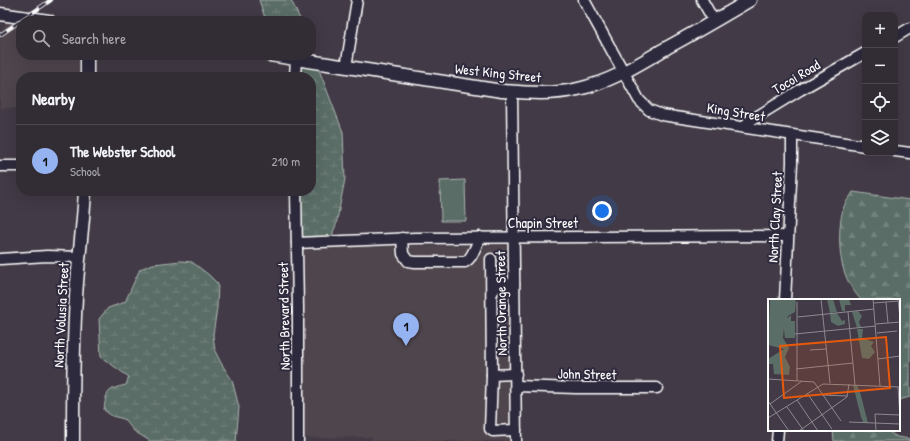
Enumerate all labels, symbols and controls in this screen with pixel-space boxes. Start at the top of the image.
map controls [862,12,898,156]
button: + [862,12,898,48]
search box [16,16,316,60]
icon: search [30,27,52,49]
text: Search here [62,28,126,49]
button: − [862,48,898,84]
street label: Tocoi Road [768,55,824,98]
street label: West King Street [454,59,542,87]
button: locate [862,84,898,120]
text: Nearby [32,87,75,110]
street label: King Street [705,98,767,127]
button: layers [862,120,898,156]
text: The Webster School [70,141,175,162]
text: 1 [43,152,47,170]
text: 210 m [272,152,300,170]
text: School [70,162,100,180]
street label: North Clay Street [763,171,787,263]
your location [592,201,612,221]
street label: Chapin Street [508,213,578,233]
street label: North Orange Street [490,250,512,356]
street label: North Volusia Street [48,262,73,368]
street label: North Brevard Street [273,262,294,370]
inset map [768,299,900,431]
pin: 1 [393,313,419,346]
street label: John Street [557,363,617,384]

